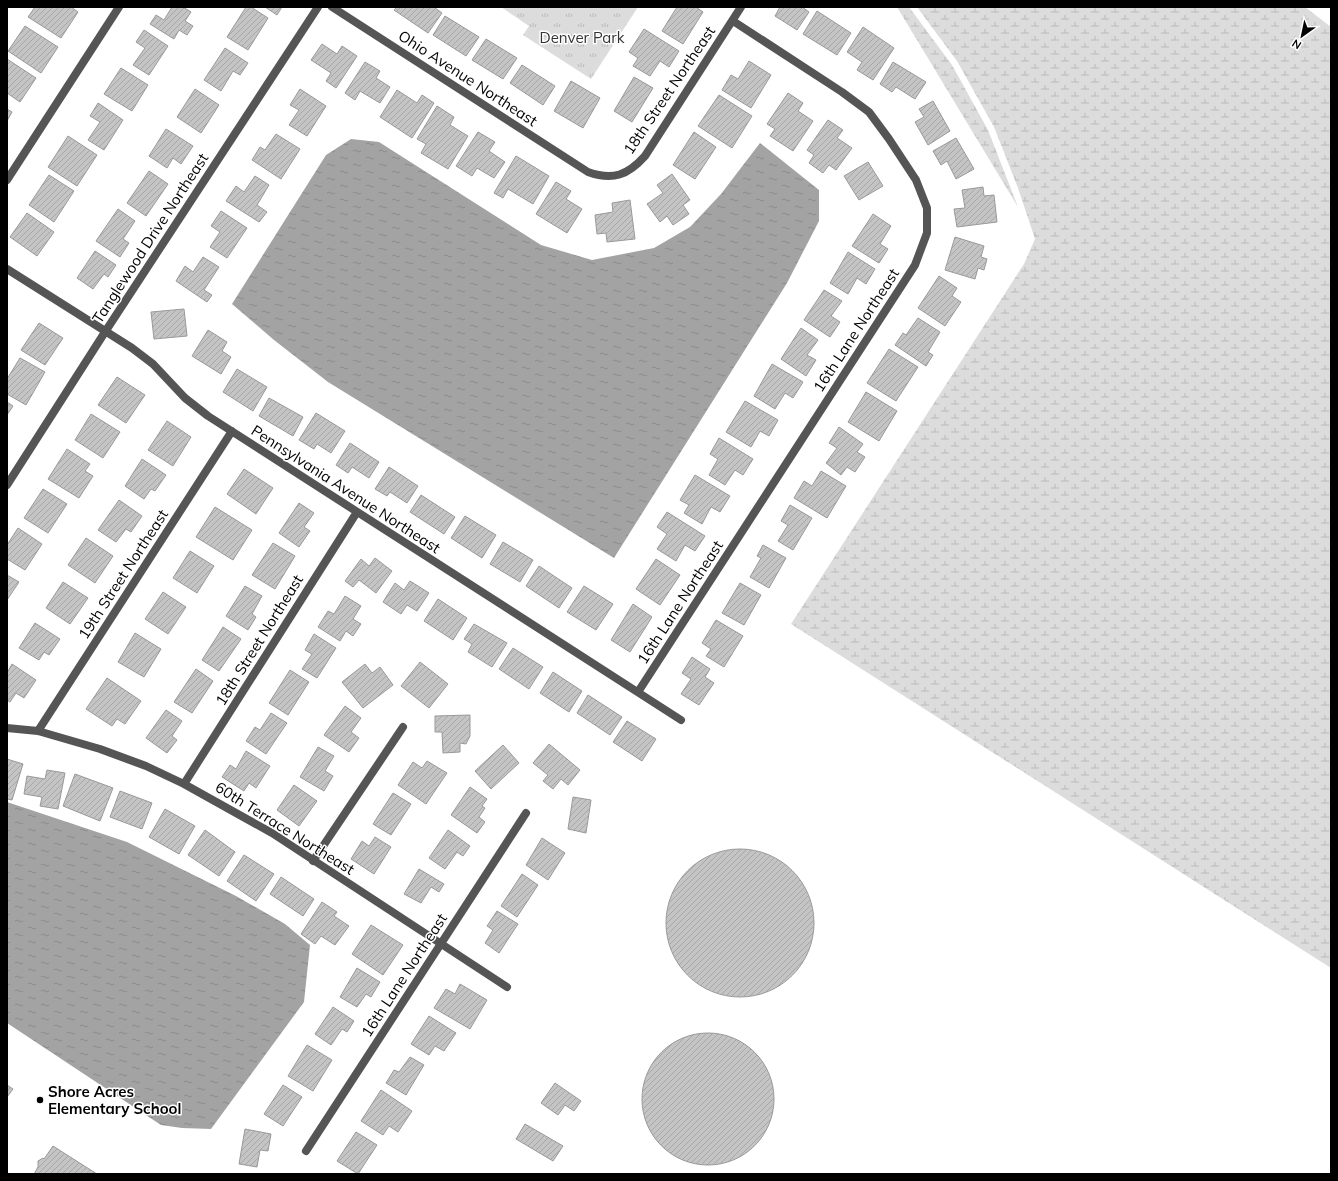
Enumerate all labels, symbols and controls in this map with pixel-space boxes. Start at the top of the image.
north arrow [1282,16,1322,56]
street label: 18th Street Northeast [619,22,719,158]
street label: Ohio Avenue Northeast [395,26,541,130]
park label: Denver Park [539,28,625,47]
text: N [1289,36,1304,53]
street label: Tanglewood Drive Northeast [88,149,212,327]
street label: 16th Lane Northeast [809,265,903,395]
street label: Pennsylvania Avenue Northeast [248,421,444,557]
street label: 19th Street Northeast [74,506,172,642]
street label: 16th Lane Northeast [633,537,727,667]
street label: 18th Street Northeast [211,571,307,709]
street label: 60th Terrace Northeast [212,777,358,879]
street label: 16th Lane Northeast [357,910,451,1040]
place label: Shore Acres Elementary School [48,1082,181,1118]
marker: Shore Acres Elementary School [35,1095,45,1105]

